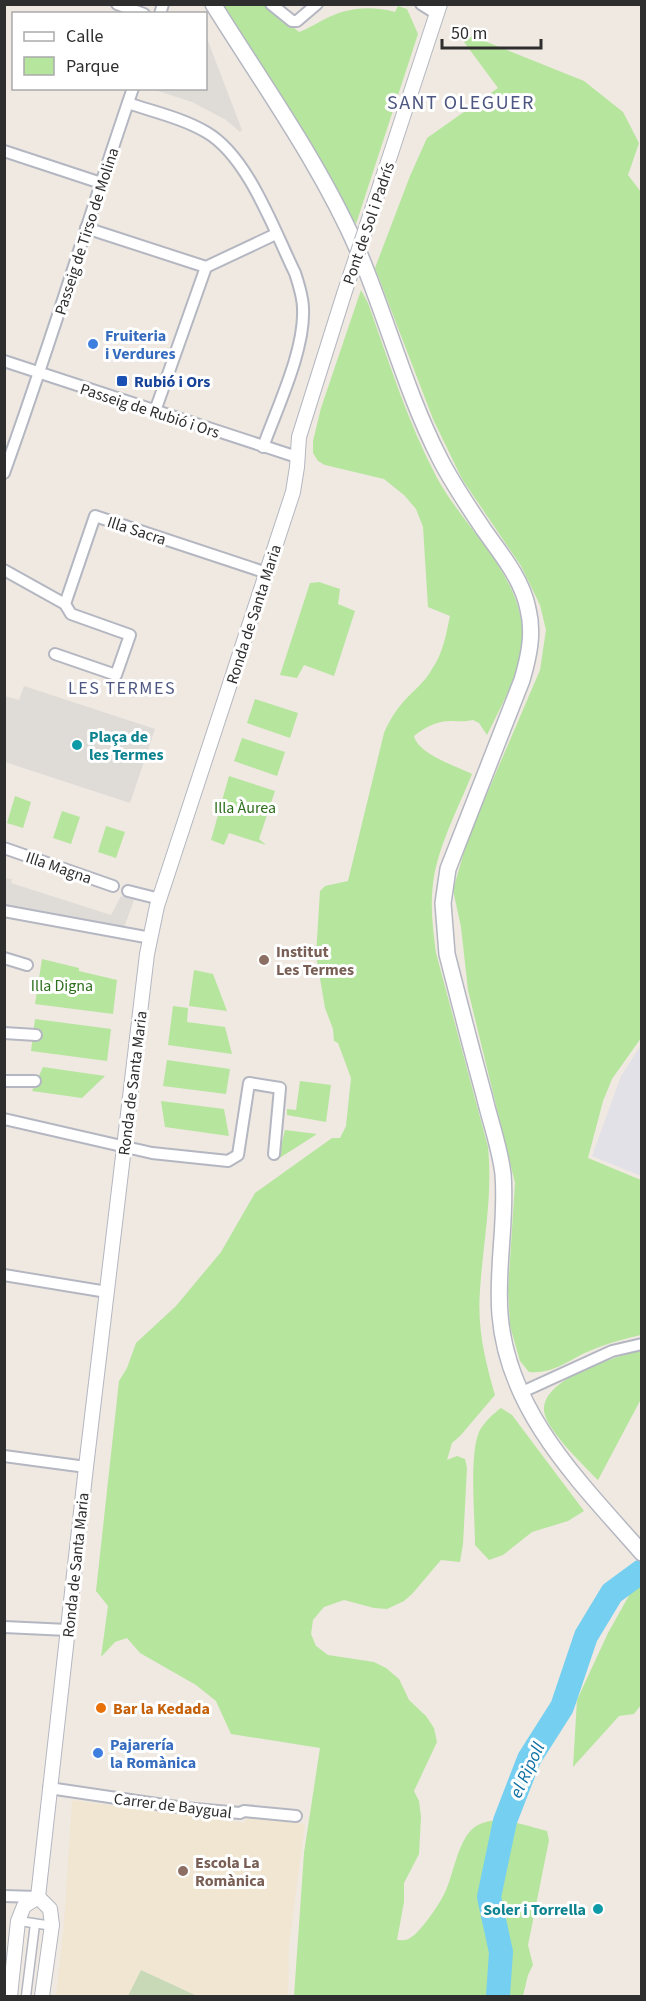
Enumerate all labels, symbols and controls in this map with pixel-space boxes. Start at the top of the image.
legend [12,12,207,90]
scale bar [442,12,541,50]
text: 50 m [451,21,487,46]
text: Calle [66,24,104,49]
text: Parque [66,54,119,79]
district label: SANT OLEGUER [387,89,535,117]
street label: Passeig de Tirso de Molina [49,145,124,318]
street label: Pont de Sol i Padrís [338,159,400,287]
place label: Fruiteria i Verdures [105,325,176,365]
marker: Fruiteria i Verdures [86,337,100,351]
place label: Rubió i Ors [134,371,210,393]
marker: Rubió i Ors [115,374,129,388]
street label: Passeig de Rubió i Ors [77,378,223,444]
street label: Illa Sacra [104,511,169,551]
street label: Ronda de Santa Maria [221,542,287,687]
district label: LES TERMES [68,676,176,701]
place label: Plaça de les Termes [89,726,164,766]
marker: Plaça de les Termes [70,738,84,752]
park label: Illa Àurea [214,797,276,819]
street label: Illa Magna [23,846,95,889]
place label: Institut Les Termes [276,941,354,981]
marker: Institut Les Termes [257,953,271,967]
park label: Illa Digna [31,975,93,997]
street label: Ronda de Santa Maria [113,1010,153,1157]
street label: Ronda de Santa Maria [57,1492,95,1639]
place label: Bar la Kedada [113,1698,210,1720]
marker: Bar la Kedada [94,1701,108,1715]
place label: Pajarería la Romànica [110,1734,196,1774]
water label: el Ripoll [504,1738,551,1802]
marker: Pajarería la Romànica [91,1746,105,1760]
street label: Carrer de Baygual [113,1788,233,1824]
place label: Escola La Romànica [195,1852,265,1892]
marker: Escola La Romànica [176,1864,190,1878]
place label: Soler i Torrella [483,1899,586,1921]
marker: Soler i Torrella [591,1902,605,1916]

